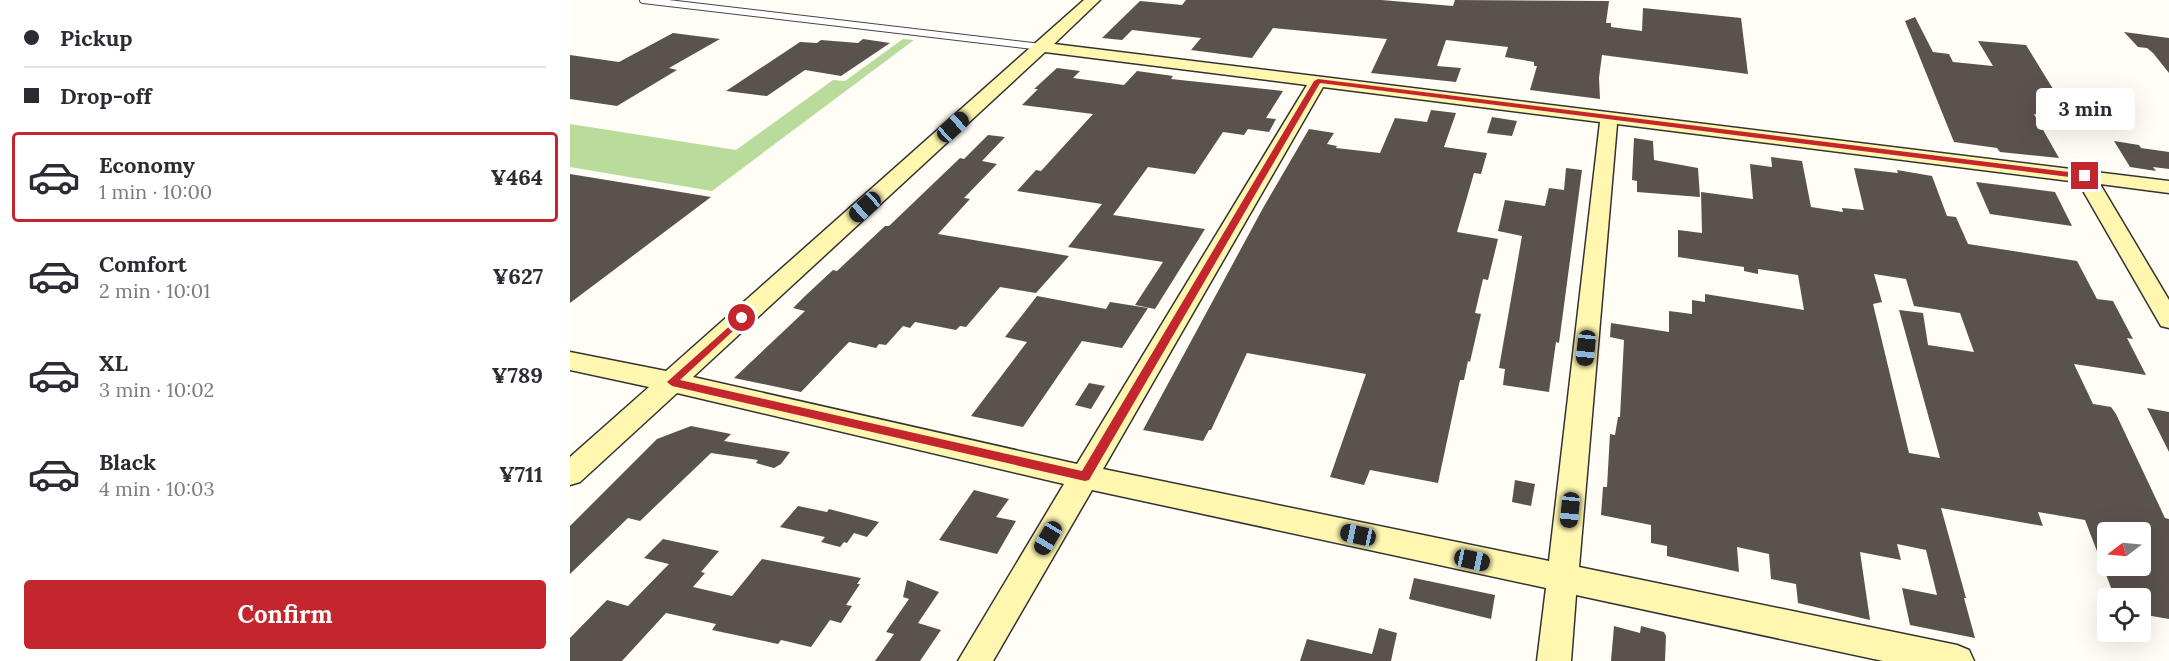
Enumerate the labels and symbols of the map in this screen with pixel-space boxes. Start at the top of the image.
callout: 3 min [2036,89,2134,131]
car [934,108,972,146]
route end [2071,162,2098,189]
car [846,188,884,226]
route start [728,304,755,331]
car [1575,329,1597,367]
car [1559,491,1581,529]
car [1031,518,1065,558]
car [1339,522,1377,548]
north arrow [2097,522,2151,576]
car [1453,547,1491,573]

